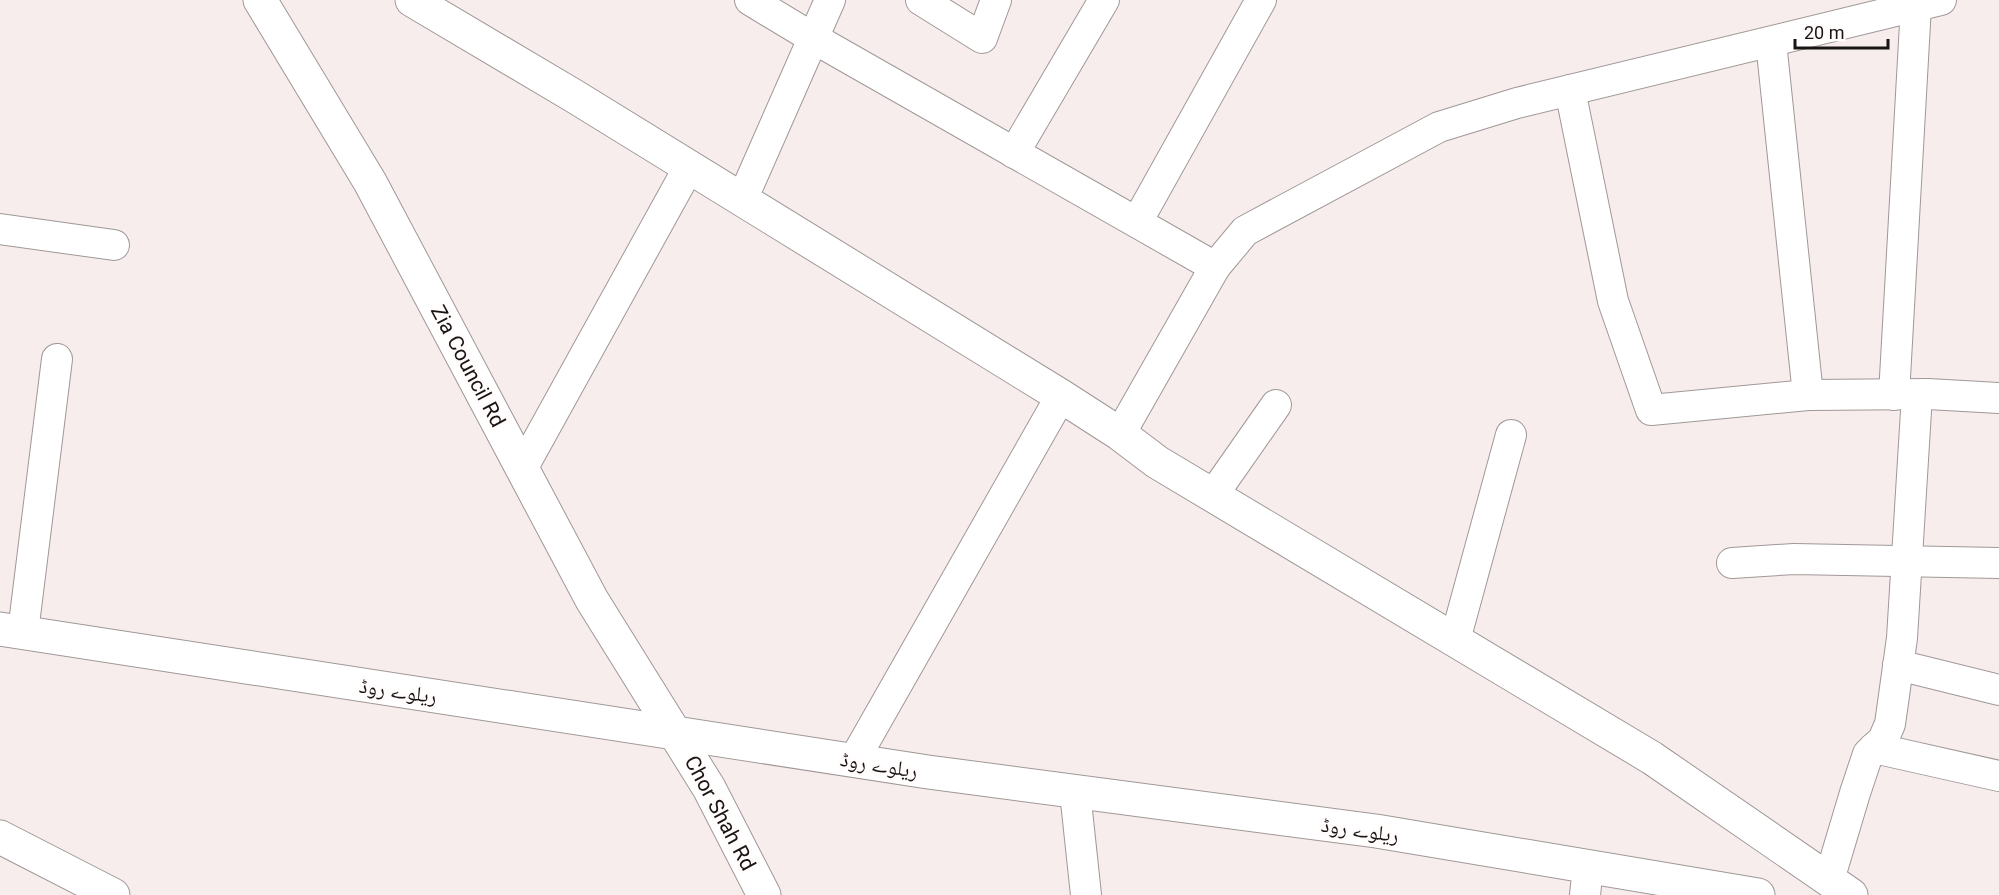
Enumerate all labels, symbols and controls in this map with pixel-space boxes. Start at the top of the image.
scale bar [1795,12,1888,50]
text: 20 m [1804,22,1844,43]
street label: Zia Council Rd [426,301,510,431]
street label: ریلوے روڈ [358,674,438,708]
street label: ریلوے روڈ [838,747,920,783]
street label: Chor Shah Rd [680,751,760,875]
street label: ریلوے روڈ [1320,813,1400,847]

